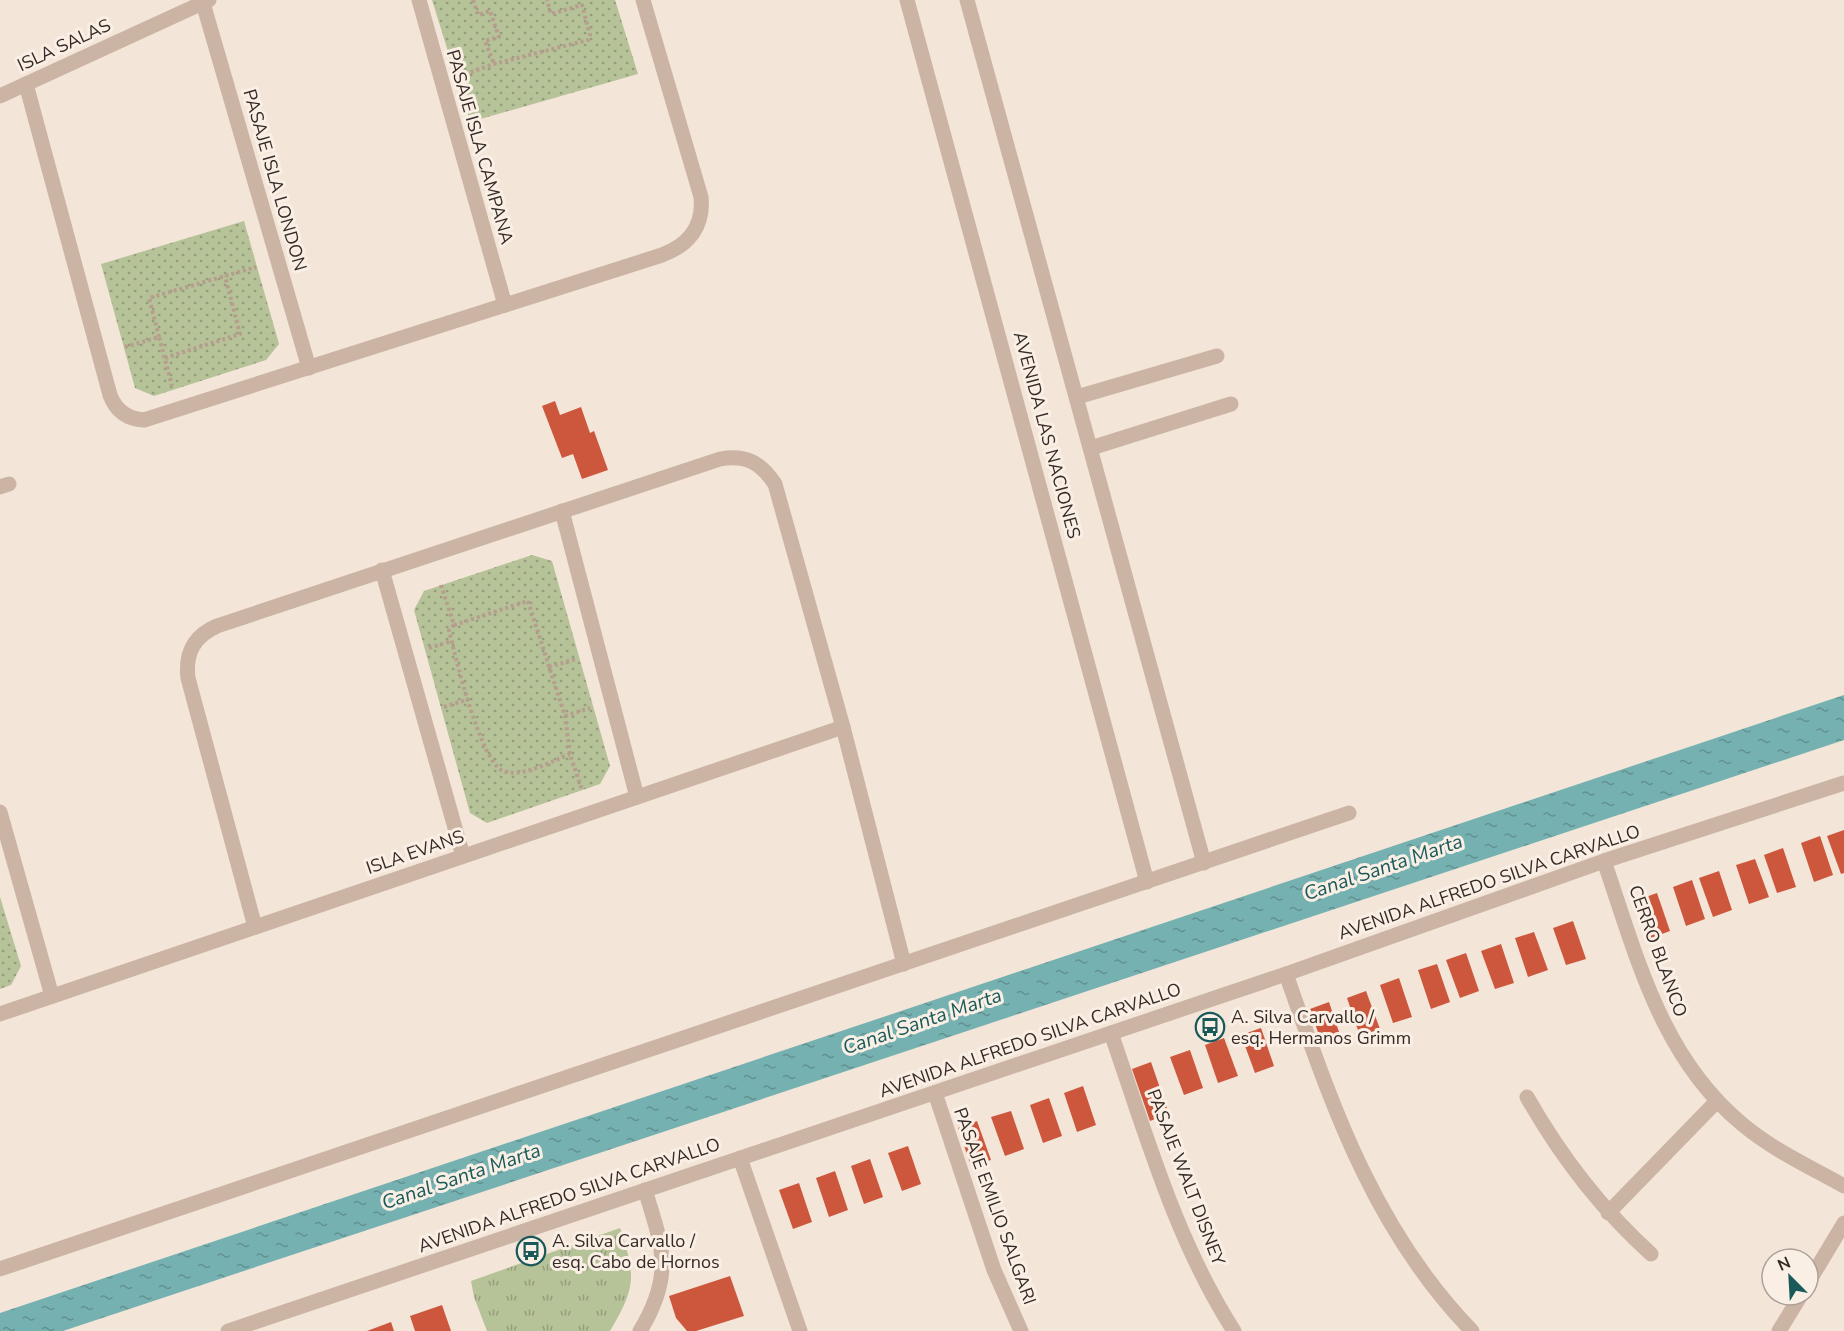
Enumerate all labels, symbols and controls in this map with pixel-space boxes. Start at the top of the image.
street label: ISLA SALAS [13,13,115,77]
street label: PASAJE ISLA CAMPANA [441,47,519,247]
street label: PASAJE ISLA LONDON [238,86,312,274]
street label: AVENIDA LAS NACIONES [1008,329,1086,541]
street label: AVENIDA ALFREDO SILVA CARVALLO [1335,819,1643,945]
street label: ISLA EVANS [363,824,467,880]
water label: Canal Santa Marta [1300,828,1466,907]
street label: CERRO BLANCO [1623,882,1693,1020]
street label: AVENIDA ALFREDO SILVA CARVALLO [876,977,1184,1103]
water label: Canal Santa Marta [839,982,1005,1061]
place label: A. Silva Carvallo / esq. Hermanos Grimm [1231,1005,1411,1050]
bus stop icon: A. Silva Carvallo / esq. Hermanos Grimm [1194,1011,1226,1043]
street label: PASAJE WALT DISNEY [1141,1085,1231,1269]
street label: PASAJE EMILIO SALGARI [948,1104,1042,1308]
street label: AVENIDA ALFREDO SILVA CARVALLO [415,1132,723,1258]
water label: Canal Santa Marta [378,1137,544,1216]
place label: A. Silva Carvallo / esq. Cabo de Hornos [552,1229,720,1274]
bus stop icon: A. Silva Carvallo / esq. Cabo de Hornos [515,1235,547,1267]
north arrow [1760,1247,1820,1307]
text: N [1774,1252,1794,1277]

